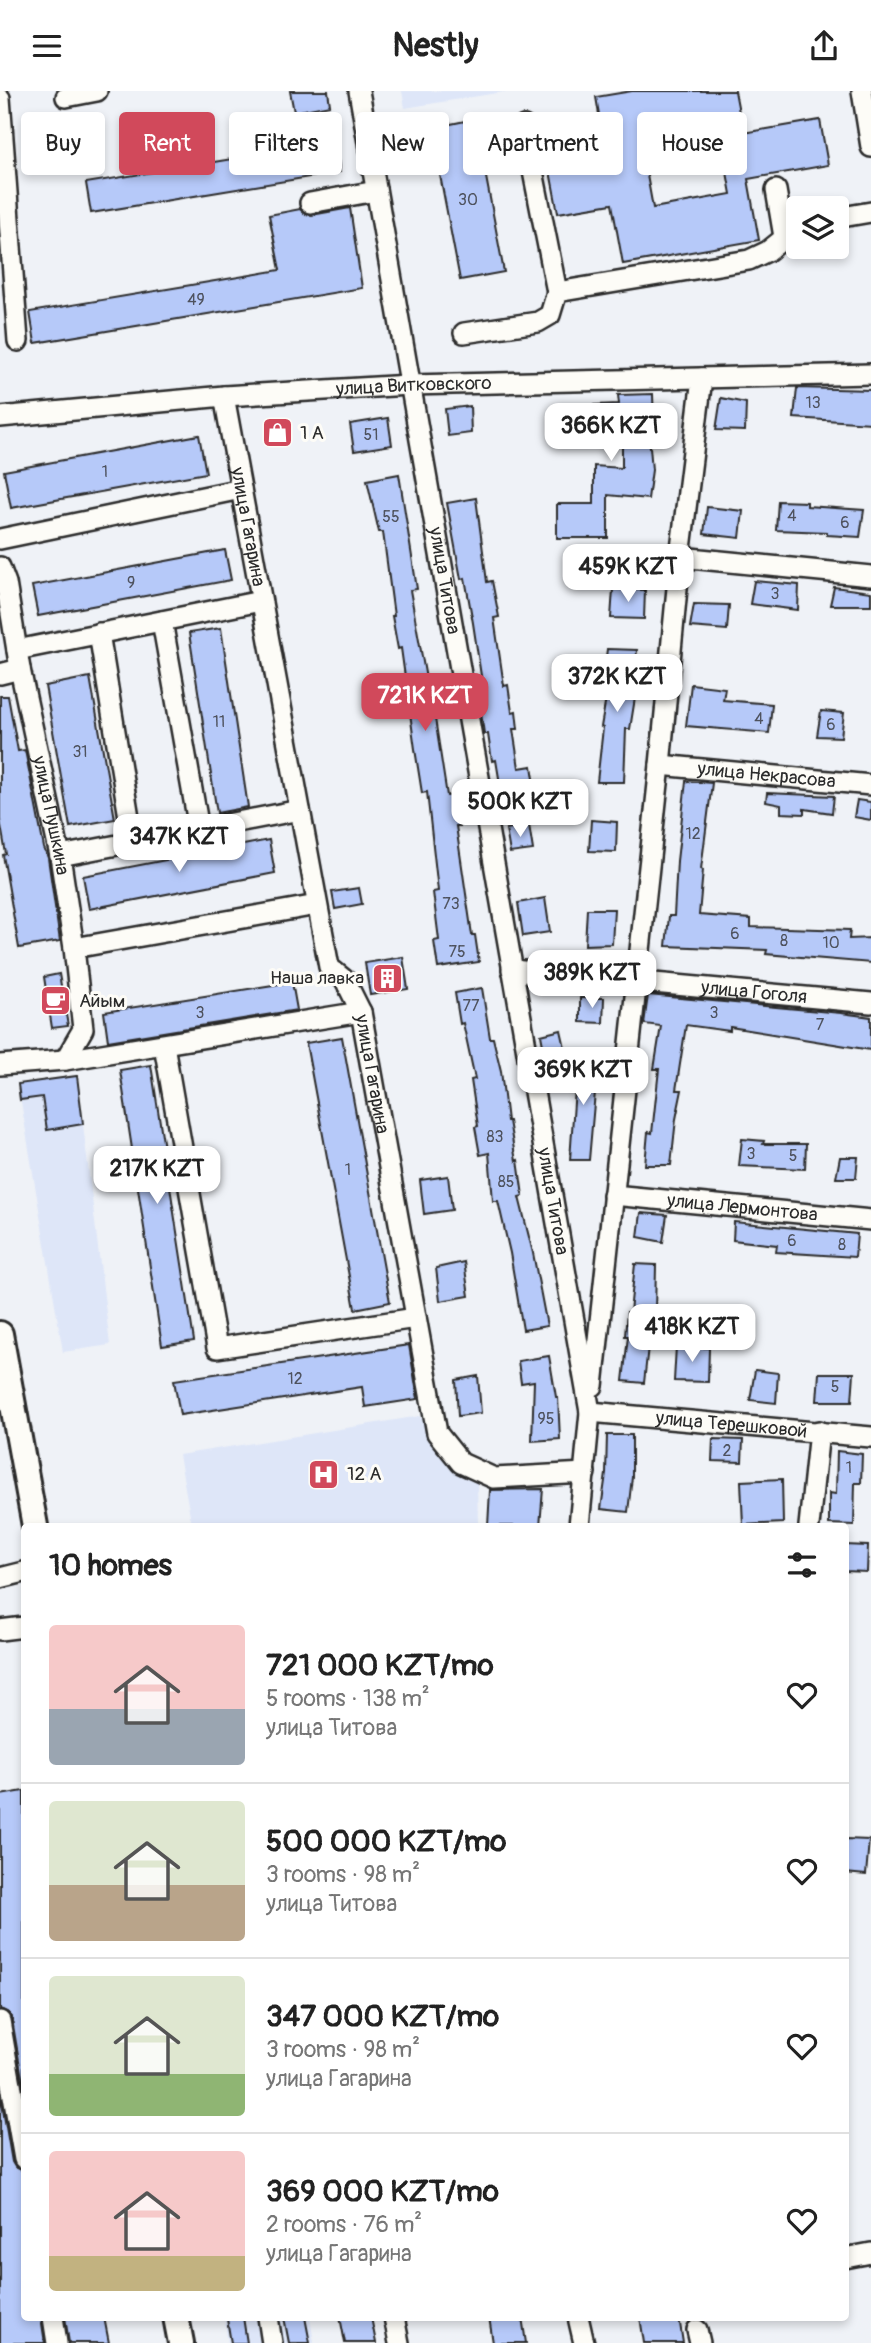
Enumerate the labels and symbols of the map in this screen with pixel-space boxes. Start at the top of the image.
house number: 30 [458,190,478,210]
house number: 49 [187,290,205,310]
street label: улица Витковского [334,371,492,401]
house number: 13 [805,393,821,413]
pin: 366K KZT [539,403,683,463]
shop icon: 1 А [260,416,294,450]
place label: 1 А [300,421,324,445]
house number: 51 [364,425,378,445]
house number: 1 [102,462,108,482]
street label: улица Гагарина [225,464,271,588]
house number: 4 [787,506,797,526]
house number: 55 [382,507,400,527]
house number: 6 [840,513,850,533]
street label: улица Титова [423,524,466,636]
pin: 459K KZT [556,545,700,604]
house number: 9 [127,573,135,593]
house number: 3 [771,584,780,604]
pin: 372K KZT [545,655,689,714]
pin: 721K KZT [353,673,497,733]
house number: 4 [754,709,764,729]
house number: 11 [213,712,225,732]
house number: 6 [826,715,836,735]
house number: 31 [72,742,88,762]
street label: улица Пушкина [27,753,75,877]
street label: улица Некрасова [695,757,837,794]
pin: 500K KZT [448,779,592,839]
pin: 347K KZT [107,815,251,874]
house number: 12 [685,824,701,844]
house number: 73 [442,894,460,914]
house number: 6 [730,924,740,944]
house number: 8 [780,931,788,951]
house number: 10 [822,933,840,953]
house number: 75 [448,942,466,962]
pin: 389K KZT [520,951,664,1010]
building icon: Наша лавка [370,961,404,995]
place label: Наша лавка [270,966,364,990]
street label: улица Гоголя [699,975,808,1009]
cafe icon: Айым [39,984,73,1018]
place label: Айым [79,989,125,1013]
house number: 77 [463,996,480,1016]
house number: 3 [196,1003,205,1023]
house number: 3 [710,1003,719,1023]
street label: улица Гагарина [350,1012,395,1136]
house number: 7 [816,1015,825,1035]
pin: 369K KZT [511,1047,655,1107]
house number: 83 [487,1127,504,1147]
house number: 3 [747,1144,756,1164]
street label: улица Титова [532,1145,574,1257]
house number: 5 [789,1146,797,1166]
pin: 217K KZT [85,1147,229,1206]
house number: 1 [345,1160,351,1180]
house number: 85 [498,1172,514,1192]
street label: улица Лермонтова [665,1188,819,1227]
house number: 6 [787,1231,797,1251]
house number: 8 [838,1235,846,1255]
pin: 418K KZT [620,1305,764,1364]
house number: 12 [287,1369,303,1389]
house number: 5 [831,1377,839,1397]
street label: улица Терешковой [654,1406,808,1443]
house number: 95 [538,1409,554,1429]
house number: 2 [723,1441,732,1461]
hospital icon: 12 А [307,1457,341,1491]
house number: 1 [846,1458,852,1478]
place label: 12 А [347,1462,382,1486]

